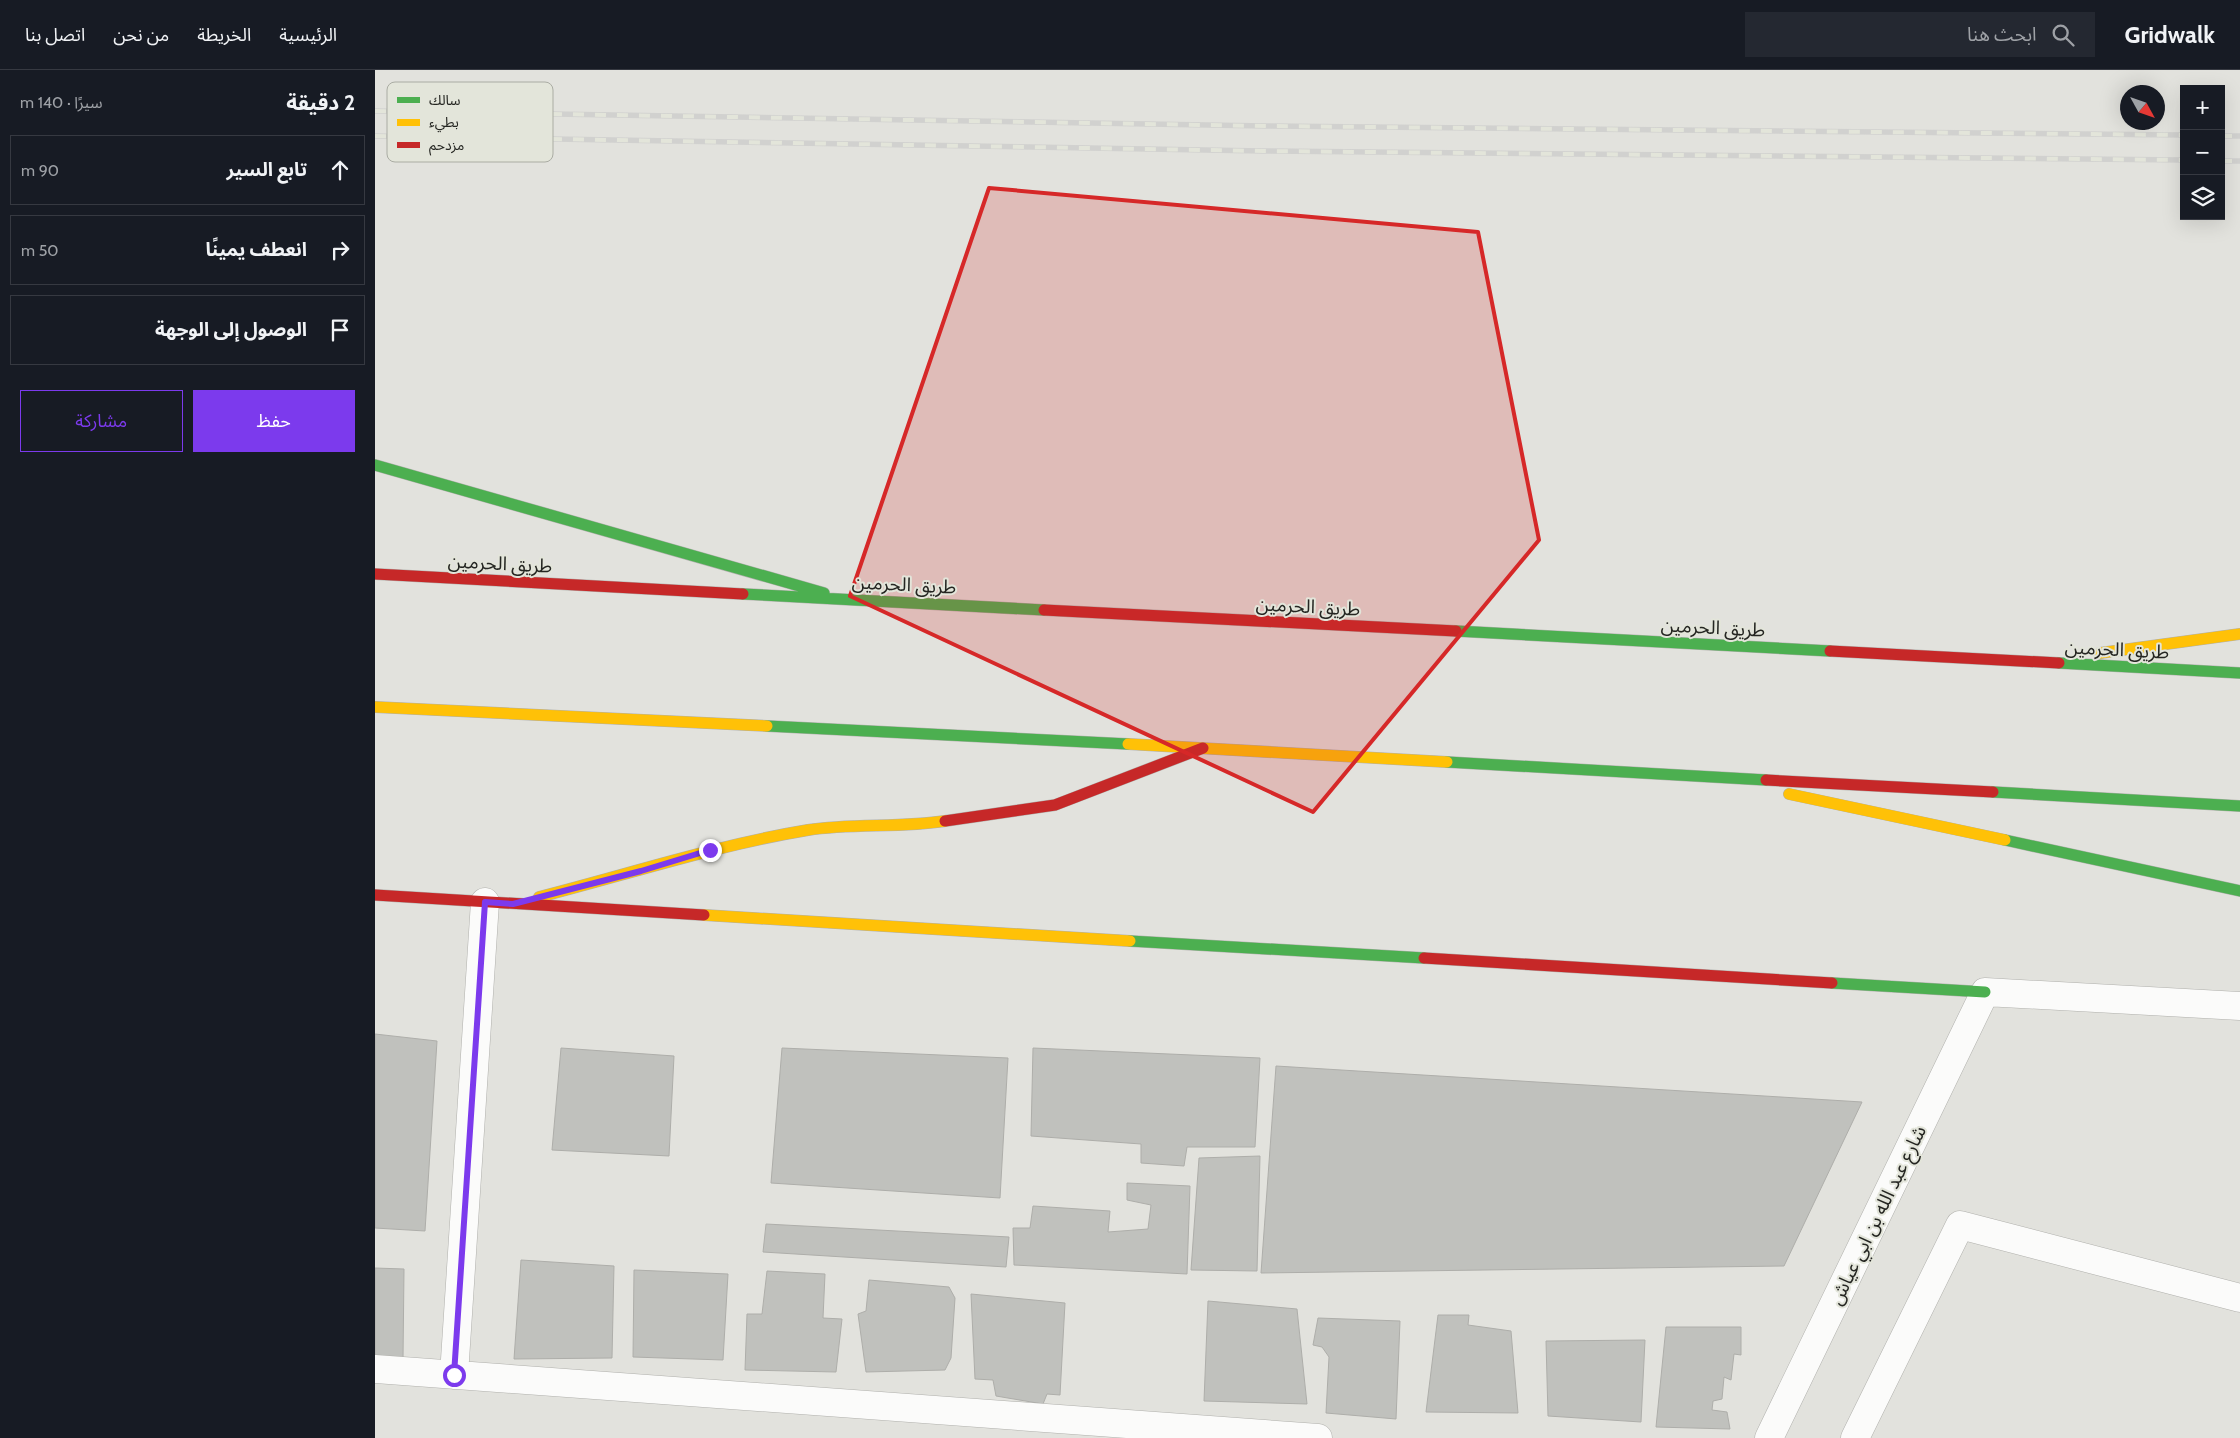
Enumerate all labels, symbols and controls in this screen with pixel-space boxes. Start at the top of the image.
search box [1745,12,2095,57]
text: Gridwalk [2125,20,2215,49]
icon: search [2049,21,2077,49]
text: ابحث هنا [1967,23,2037,46]
text: اتصل بنا [25,24,85,46]
text: من نحن [113,24,169,46]
text: الخريطة [197,24,251,46]
text: الرئيسية [279,24,337,46]
legend [387,82,553,162]
north arrow [2120,85,2165,130]
map controls [2180,85,2225,220]
button: + [2180,85,2225,130]
text: 2 دقيقة [286,90,355,115]
text: سالك [429,91,461,109]
text: سيرًا · 140 m [20,93,103,112]
text: بطيء [429,113,459,133]
button: − [2180,130,2225,175]
text: مزدحم [429,136,464,156]
icon: ahead [326,156,354,184]
text: تابع السير [226,158,307,181]
text: 90 m [21,161,59,180]
button: layers [2180,175,2225,220]
icon: right [326,236,354,264]
text: انعطف يمينًا [206,238,307,261]
text: 50 m [21,241,58,260]
icon: arrive [326,316,354,344]
text: الوصول إلى الوجهة [155,318,307,341]
button: مشاركة [20,390,183,452]
button: حفظ [193,390,355,452]
street label: طريق الحرمين [447,549,553,578]
street label: طريق الحرمين [851,570,957,599]
street label: طريق الحرمين [1255,592,1361,621]
street label: طريق الحرمين [1660,613,1766,642]
street label: طريق الحرمين [2064,635,2170,664]
route end [699,839,722,862]
street label: شارع عبد الله بن ابي عياش [1824,1122,1934,1310]
route start [443,1364,466,1387]

